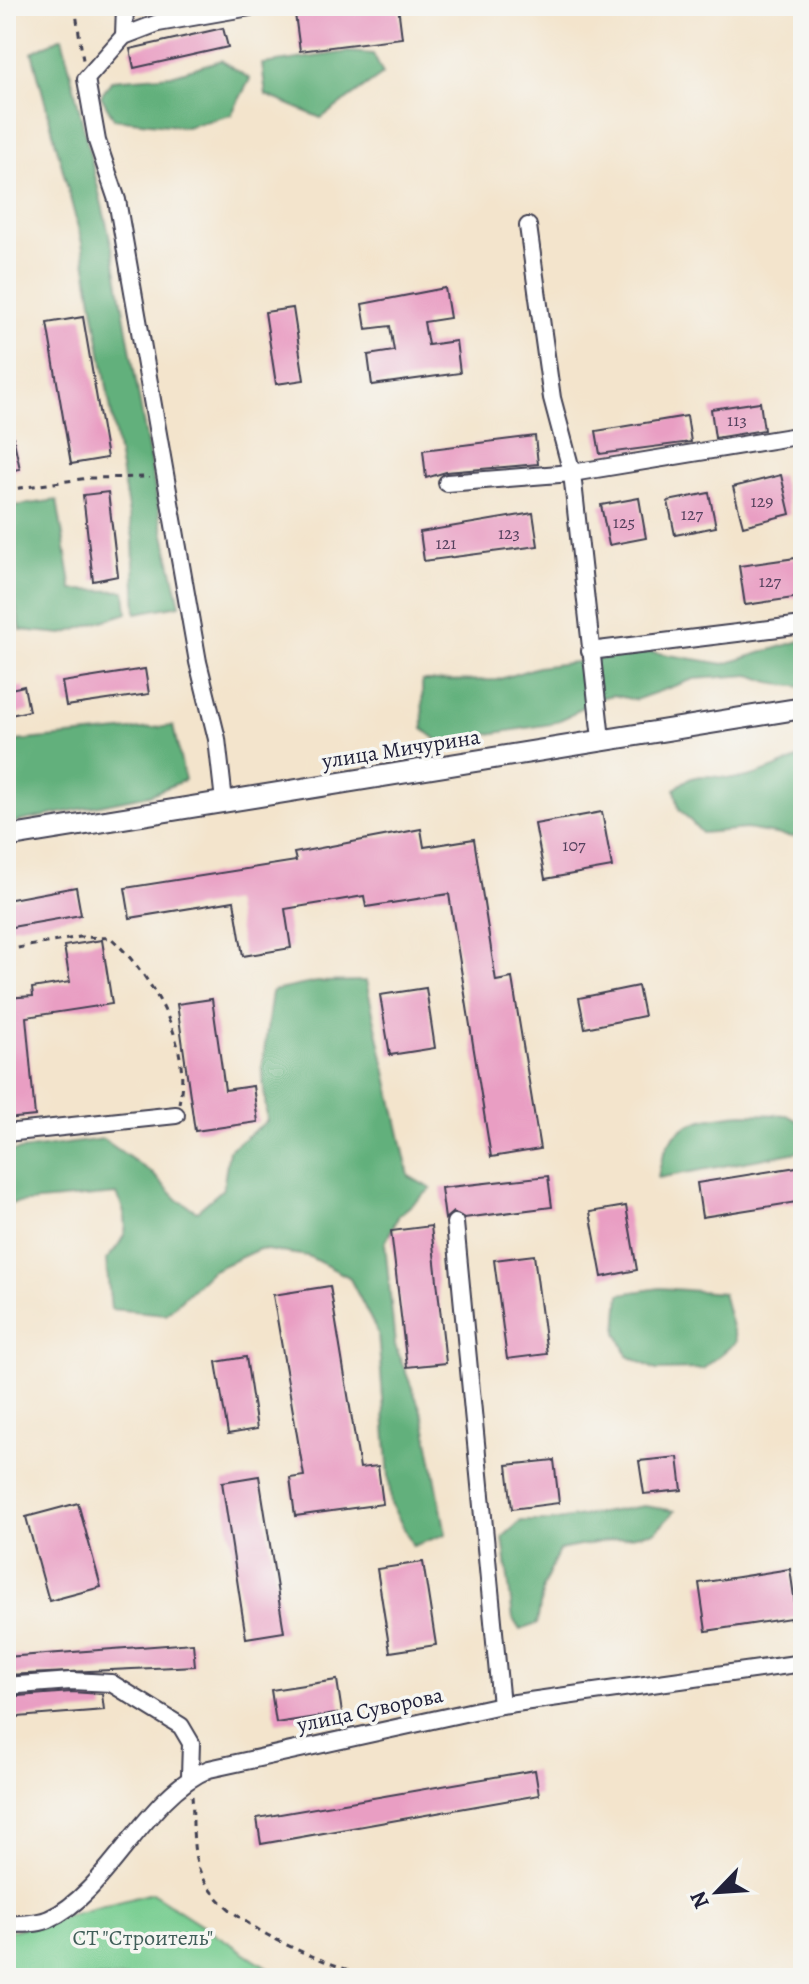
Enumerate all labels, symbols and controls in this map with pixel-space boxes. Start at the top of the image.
house number: 113 [727,408,747,432]
house number: 129 [751,489,773,513]
house number: 127 [681,502,704,526]
house number: 125 [613,510,635,534]
house number: 123 [498,521,520,545]
house number: 121 [436,531,456,555]
house number: 127 [759,569,782,593]
street label: улица Мичурина [319,722,483,776]
house number: 107 [562,833,586,857]
street label: улица Суворова [293,1680,447,1740]
north arrow [677,1852,757,1932]
text: N [683,1886,717,1914]
park label: СТ "Строитель" [73,1923,213,1953]

